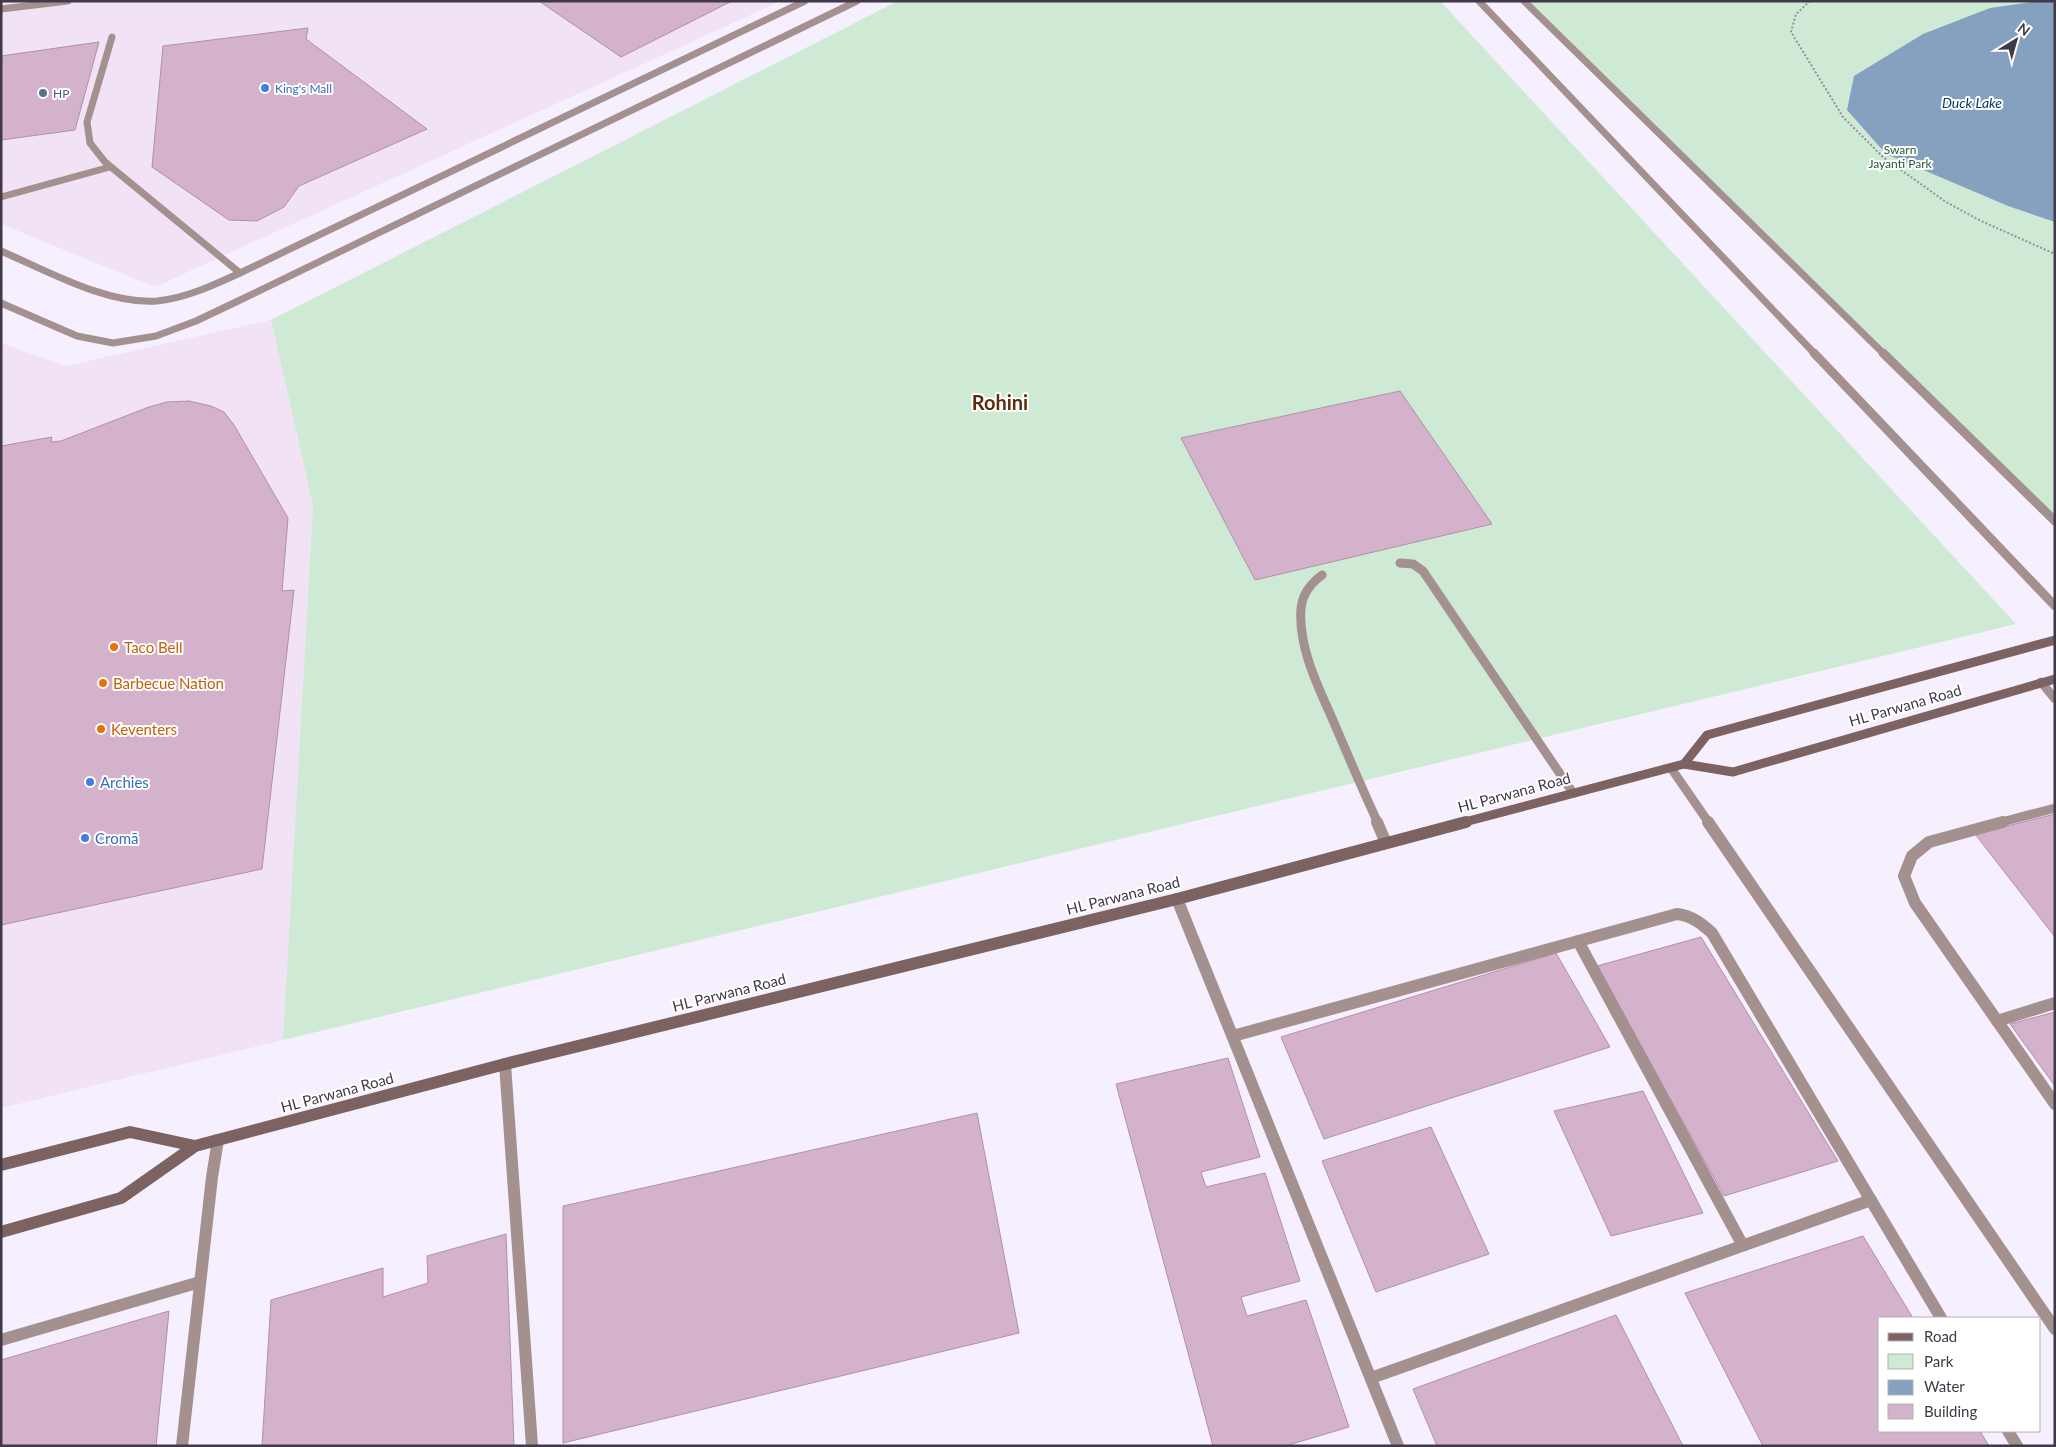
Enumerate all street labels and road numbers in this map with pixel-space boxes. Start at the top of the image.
street label: HL Parwana Road [1847,680,1963,730]
street label: HL Parwana Road [1455,768,1573,816]
street label: HL Parwana Road [1064,872,1182,918]
street label: HL Parwana Road [670,969,788,1015]
street label: HL Parwana Road [278,1068,396,1116]

